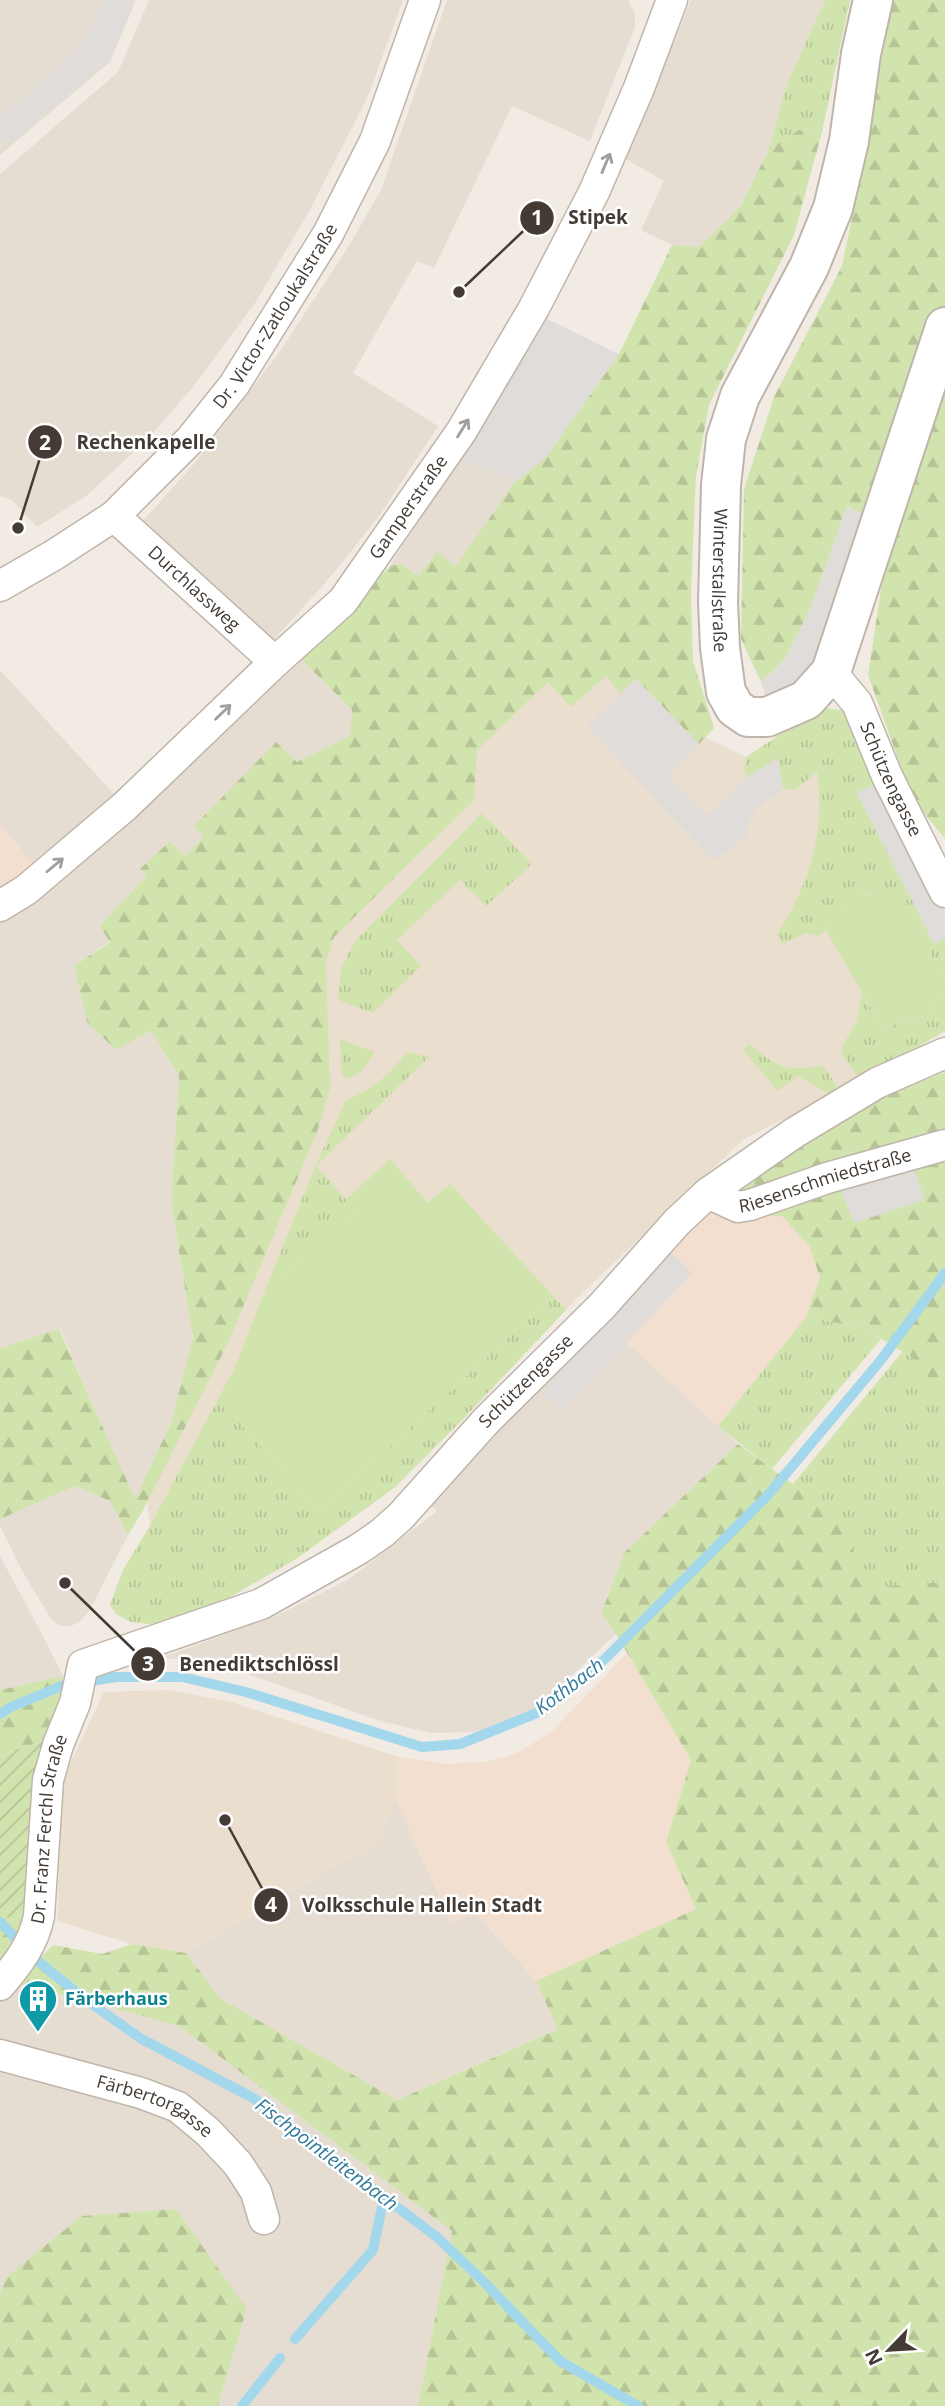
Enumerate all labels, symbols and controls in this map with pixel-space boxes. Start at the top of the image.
one-way arrow [601,153,614,175]
callout: Stipek [520,198,642,238]
text: 1 [531,203,543,231]
text: Stipek [568,204,628,230]
street label: Dr. Victor-Zatloukalstraße [207,219,342,413]
one-way arrow [457,418,471,438]
callout: Rechenkapelle [27,422,229,462]
text: 2 [39,428,51,456]
text: Rechenkapelle [76,429,216,455]
street label: Gamperstraße [363,450,452,564]
street label: Winterstallstraße [707,508,733,653]
street label: Durchlassweg [143,540,246,636]
one-way arrow [214,704,231,721]
street label: Schützengasse [855,718,928,840]
one-way arrow [45,857,63,873]
street label: Riesenschmiedstraße [737,1142,914,1218]
street label: Schützengasse [473,1329,578,1432]
callout: Benediktschlössl [131,1644,353,1684]
text: 3 [142,1649,154,1677]
text: Benediktschlössl [179,1651,339,1677]
water label: Kothbach [529,1652,609,1720]
street label: Dr. Franz Ferchl Straße [25,1730,72,1926]
callout: Volksschule Hallein Stadt [253,1885,556,1925]
text: 4 [265,1890,277,1918]
text: Volksschule Hallein Stadt [302,1892,542,1918]
building icon: Färberhaus [17,1978,59,2033]
place label: Färberhaus [65,1986,168,2010]
street label: Färbertorgasse [94,2069,218,2142]
water label: Fischpointleitenbach [250,2092,404,2216]
north arrow [854,2315,924,2385]
text: N [859,2345,889,2370]

